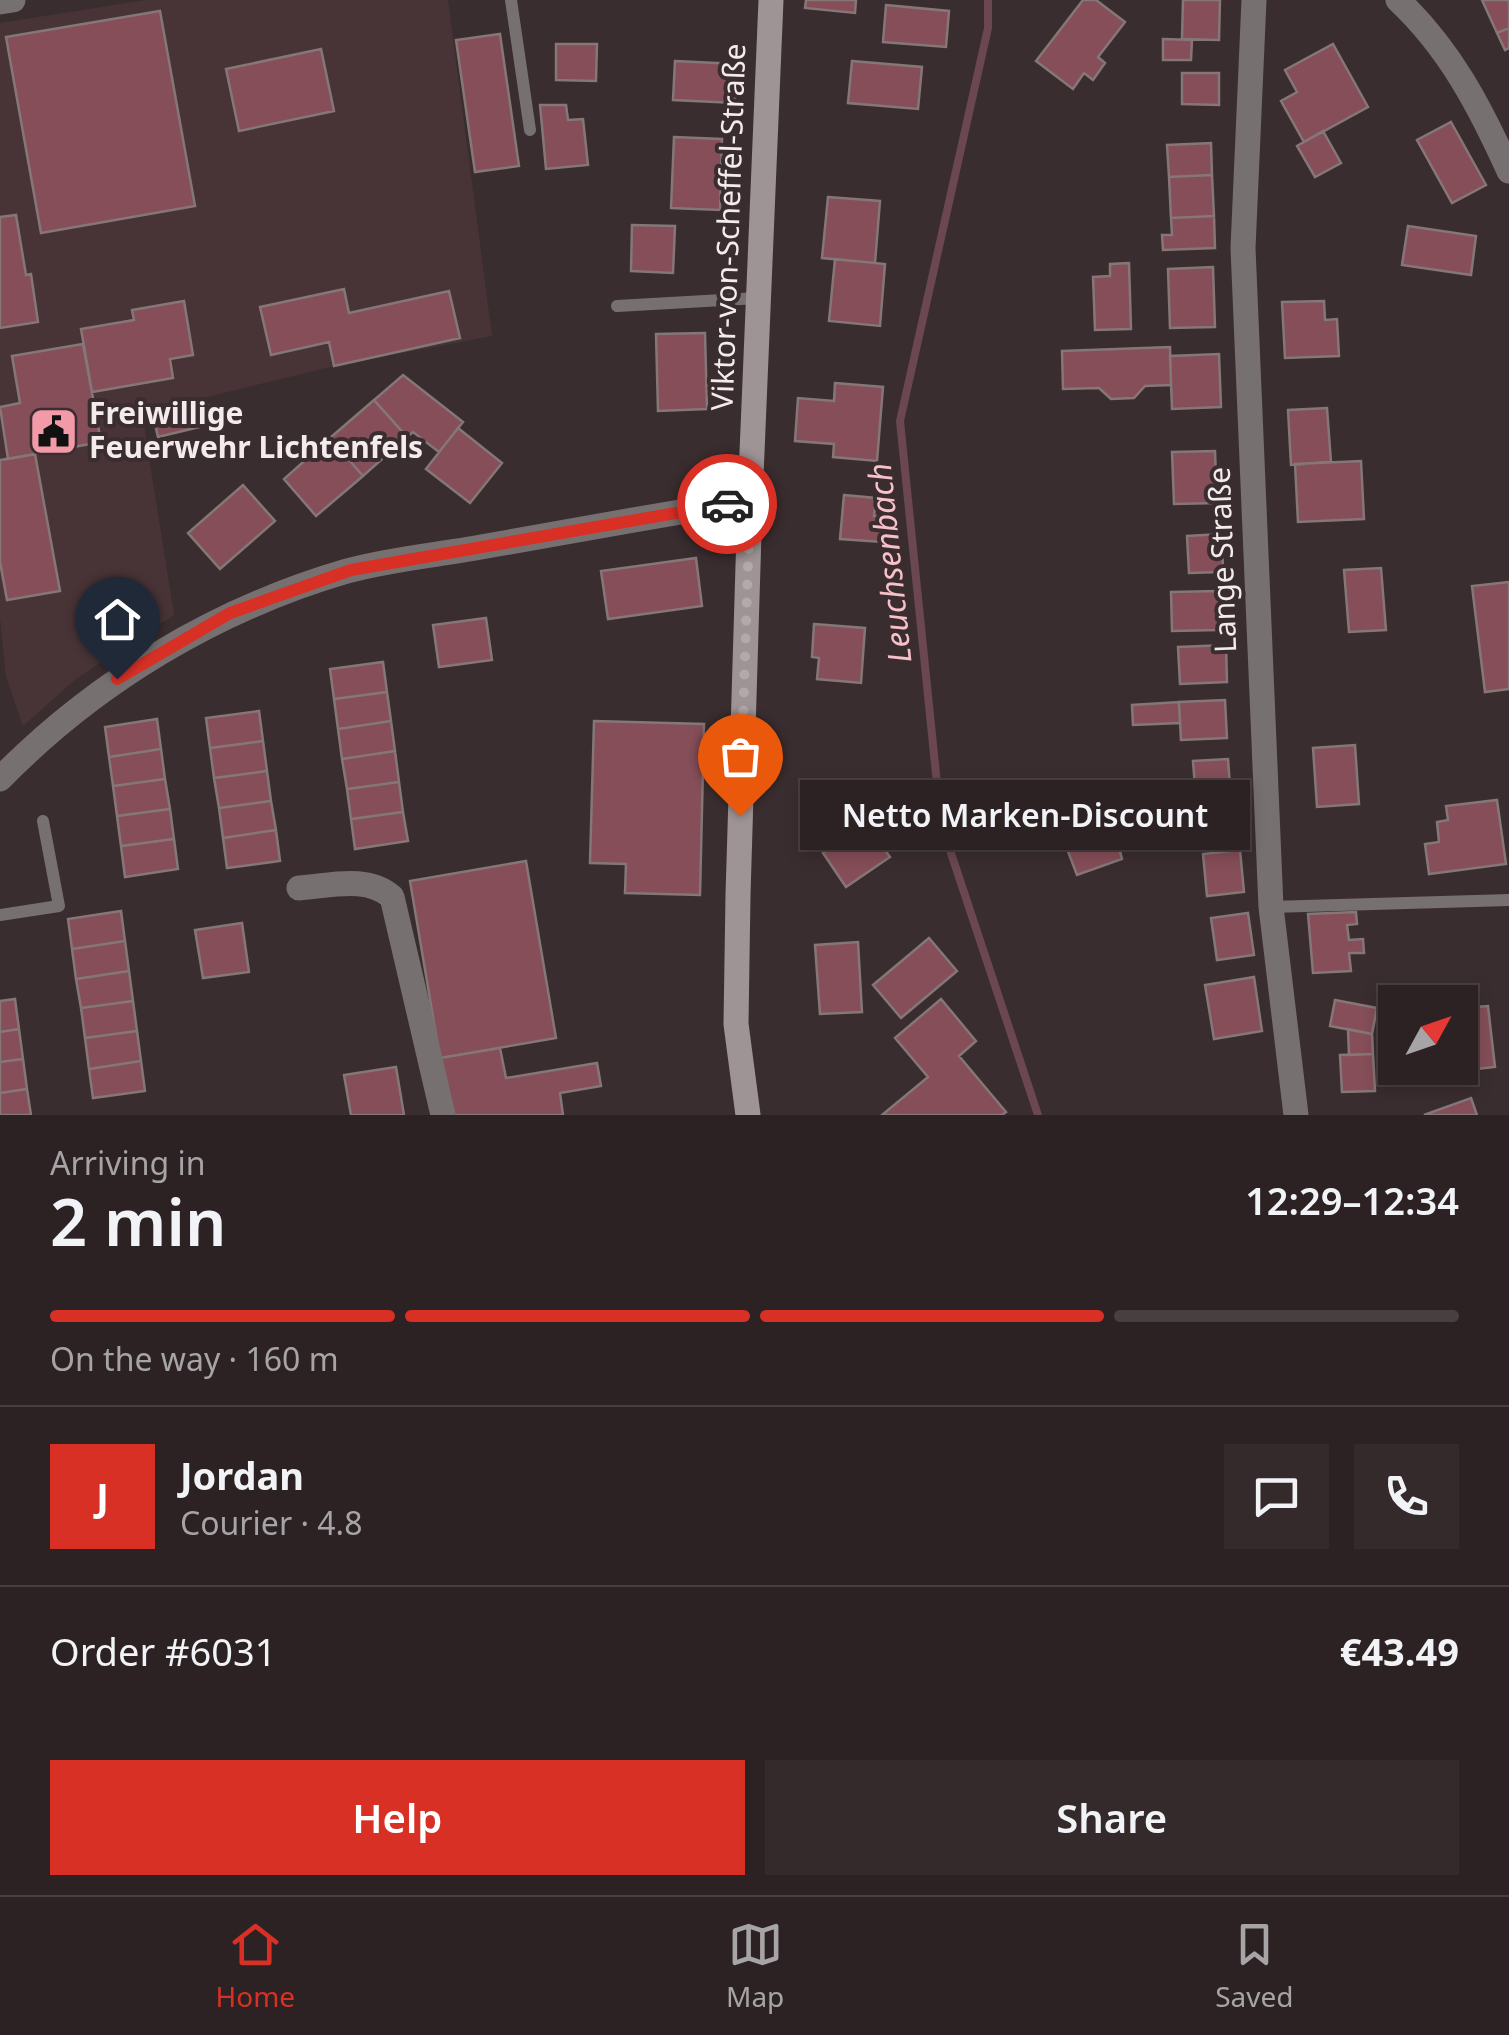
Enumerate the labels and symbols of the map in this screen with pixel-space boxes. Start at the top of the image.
street label: Viktor-von-Scheffel-Straße [701,43,754,411]
place label: Freiwillige Feuerwehr Lichtenfels [89,392,423,467]
public building icon: Freiwillige Feuerwehr Lichtenfels [28,405,80,457]
courier [677,454,777,554]
water label: Leuchsenbach [857,461,920,665]
street label: Lange Straße [1198,466,1245,654]
pin [75,577,160,680]
pin [698,714,783,817]
callout: Netto Marken-Discount [800,781,1250,851]
north arrow [1378,985,1478,1085]

